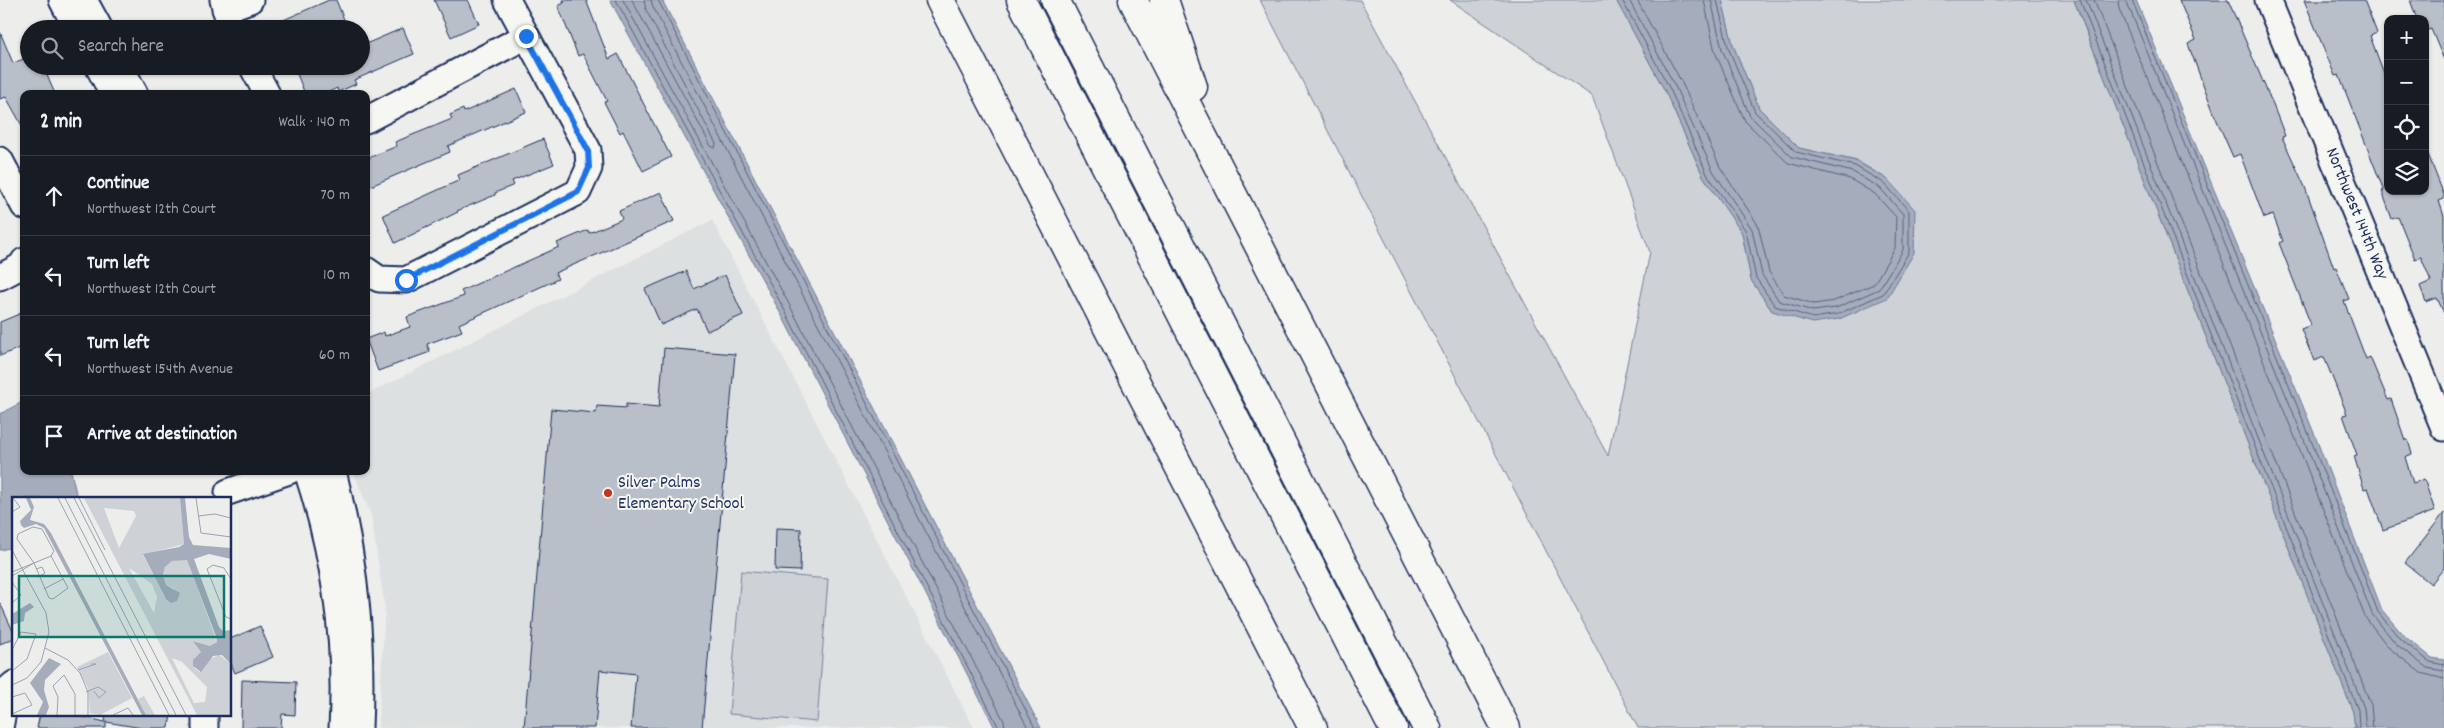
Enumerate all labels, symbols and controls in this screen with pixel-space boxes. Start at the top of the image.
map controls [2384,15,2429,195]
button: + [2384,15,2429,60]
search box [20,20,370,75]
route end [515,25,538,48]
icon: search [38,34,66,62]
text: Search here [78,34,164,61]
button: − [2384,60,2429,105]
button: locate [2384,105,2429,150]
text: 2 min [40,108,82,138]
text: Walk · 140 m [278,111,350,134]
street label: Northwest 144th Way [2318,144,2394,284]
button: layers [2384,150,2429,195]
text: Continue [87,171,149,198]
icon: ahead [40,182,68,210]
text: 70 m [320,184,350,207]
text: Northwest 12th Court [87,198,216,221]
text: Turn left [87,251,150,278]
icon: left [40,262,68,290]
text: 10 m [323,264,350,287]
route start [395,269,418,292]
text: Northwest 12th Court [87,278,216,301]
text: Turn left [87,331,150,358]
icon: left [40,342,68,370]
text: 60 m [319,344,350,367]
text: Northwest 154th Avenue [87,358,233,381]
icon: arrive [40,422,68,450]
text: Arrive at destination [87,422,237,449]
place label: Silver Palms Elementary School [618,471,745,517]
marker: Silver Palms Elementary School [602,487,614,499]
inset map [12,497,231,716]

